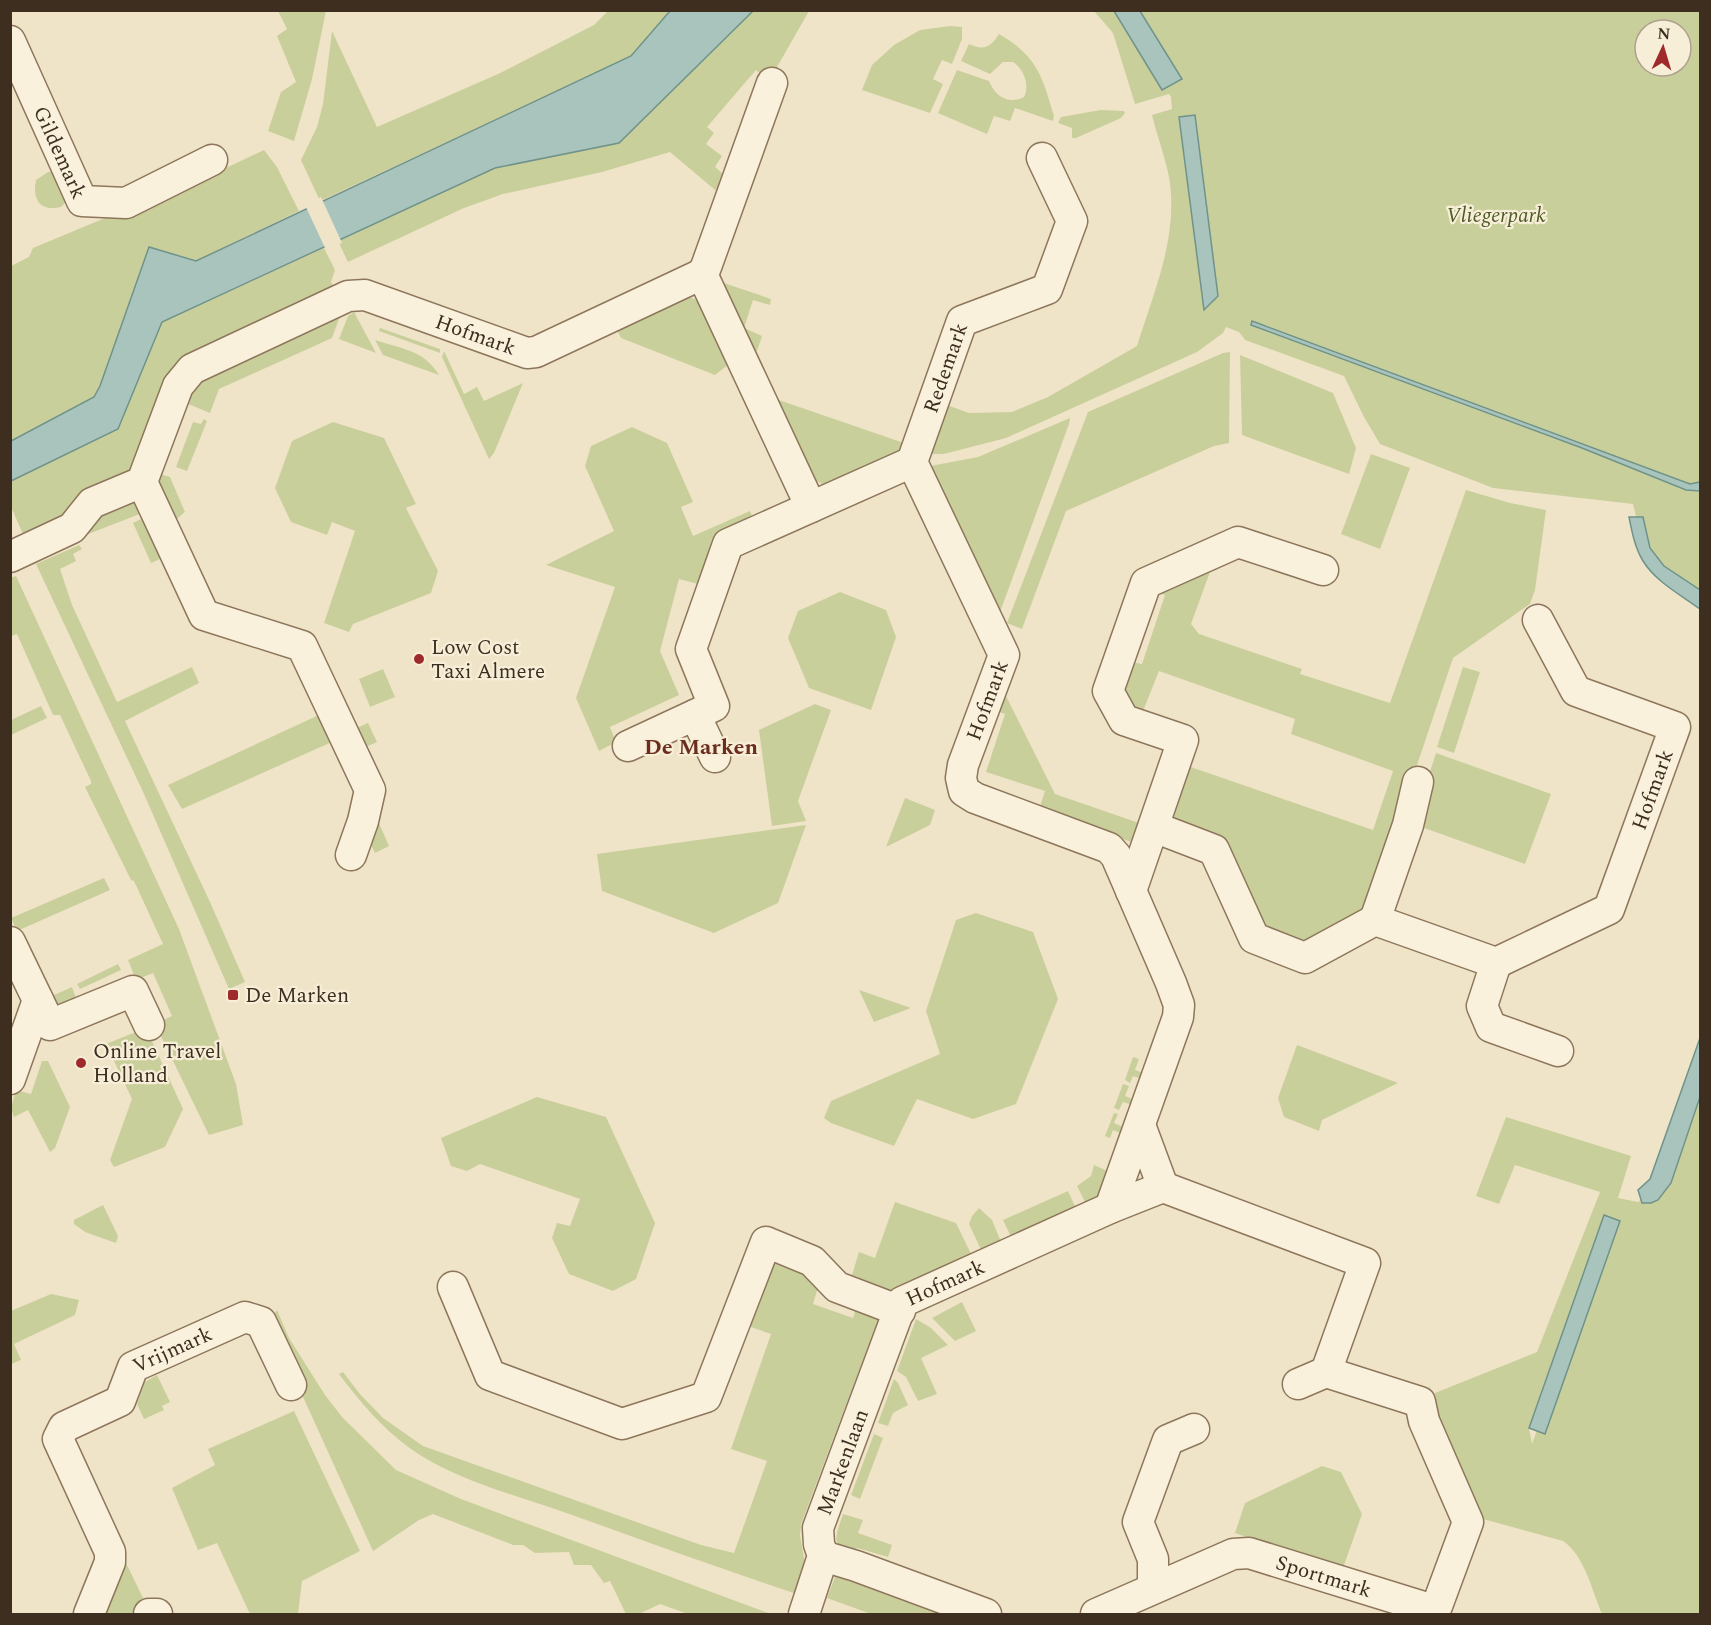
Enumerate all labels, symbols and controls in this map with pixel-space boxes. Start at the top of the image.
north arrow [1633,18,1693,78]
text: N [1657,22,1671,46]
street label: Gildemark [24,101,94,205]
park label: Vliegerpark [1446,200,1546,232]
street label: Hofmark [430,306,520,365]
street label: Redemark [916,318,977,418]
place label: Low Cost Taxi Almere [431,632,545,688]
marker: Low Cost Taxi Almere [412,652,426,666]
street label: Hofmark [958,655,1018,745]
district label: De Marken [644,731,758,764]
street label: Hofmark [1624,745,1683,835]
place label: De Marken [245,980,349,1012]
marker: De Marken [226,988,240,1002]
place label: Online Travel Holland [93,1036,221,1092]
marker: Online Travel Holland [74,1056,88,1070]
street label: Hofmark [901,1252,990,1315]
street label: Vrijmark [127,1318,218,1382]
street label: Markenlaan [809,1405,878,1520]
street label: Sportmark [1272,1547,1376,1607]

